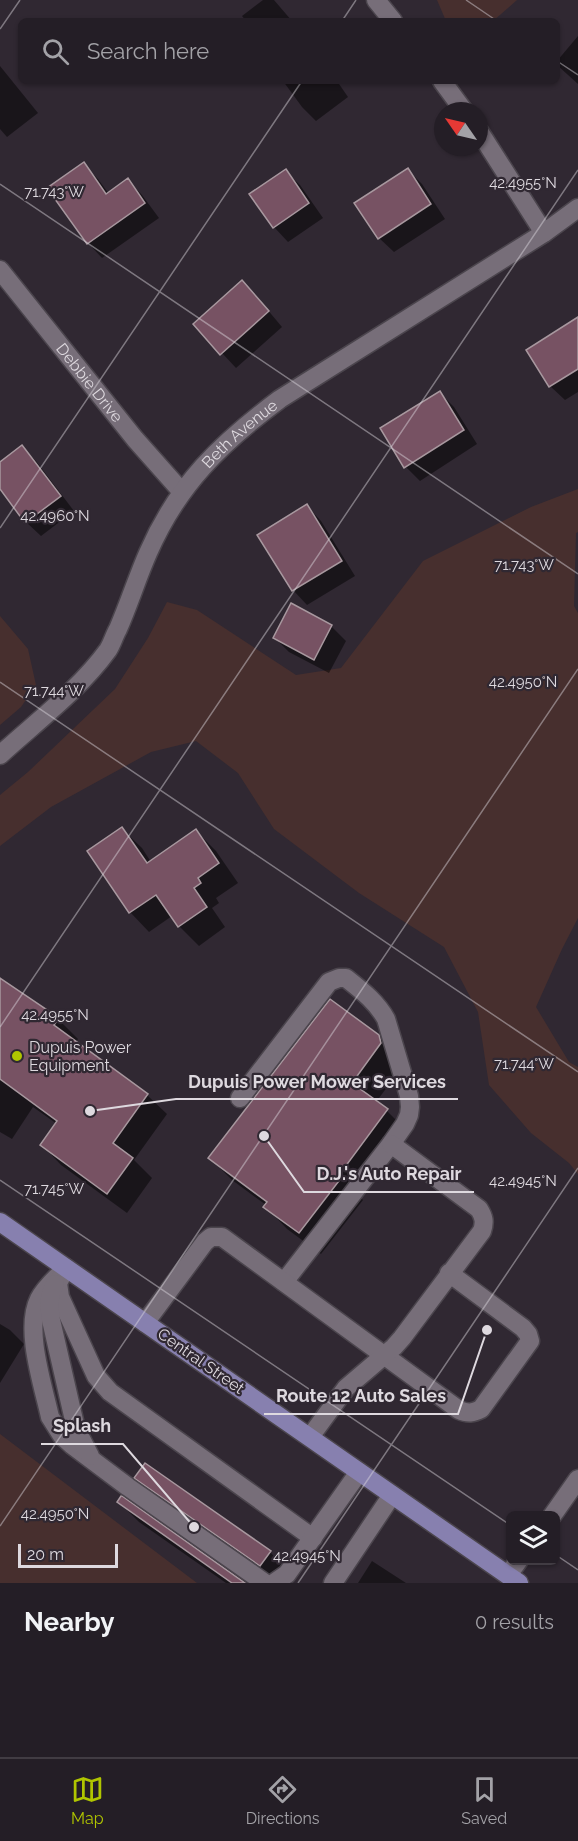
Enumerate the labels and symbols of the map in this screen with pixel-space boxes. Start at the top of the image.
north arrow [434,102,488,156]
text: 42.4955°N [489,174,557,192]
text: 71.743°W [24,183,84,201]
street label: Debbie Drive [53,339,127,426]
street label: Beth Avenue [197,395,281,472]
text: 42.4960°N [20,507,90,525]
text: 71.743°W [494,556,554,574]
text: 42.4950°N [489,673,557,691]
text: 71.744°W [24,682,84,700]
text: 42.4955°N [21,1006,89,1024]
place label: Dupuis Power Equipment [29,1038,132,1075]
marker: Dupuis Power Equipment [10,1049,24,1063]
text: 71.744°W [494,1055,554,1073]
callout: Dupuis Power Mower Services [176,1063,458,1099]
text: Dupuis Power Mower Services [188,1071,446,1092]
callout: D.J.'s Auto Repair [304,1156,474,1192]
text: D.J.'s Auto Repair [316,1163,462,1184]
text: 42.4945°N [489,1172,557,1190]
text: 71.745°W [24,1180,84,1198]
street label: Central Street [154,1324,249,1398]
callout: Route 12 Auto Sales [264,1378,458,1414]
text: Route 12 Auto Sales [276,1385,446,1406]
callout: Splash [41,1408,123,1444]
text: Splash [53,1415,111,1436]
text: 42.4950°N [21,1505,89,1523]
scale bar [18,1541,118,1568]
text: 42.4945°N [273,1547,341,1565]

